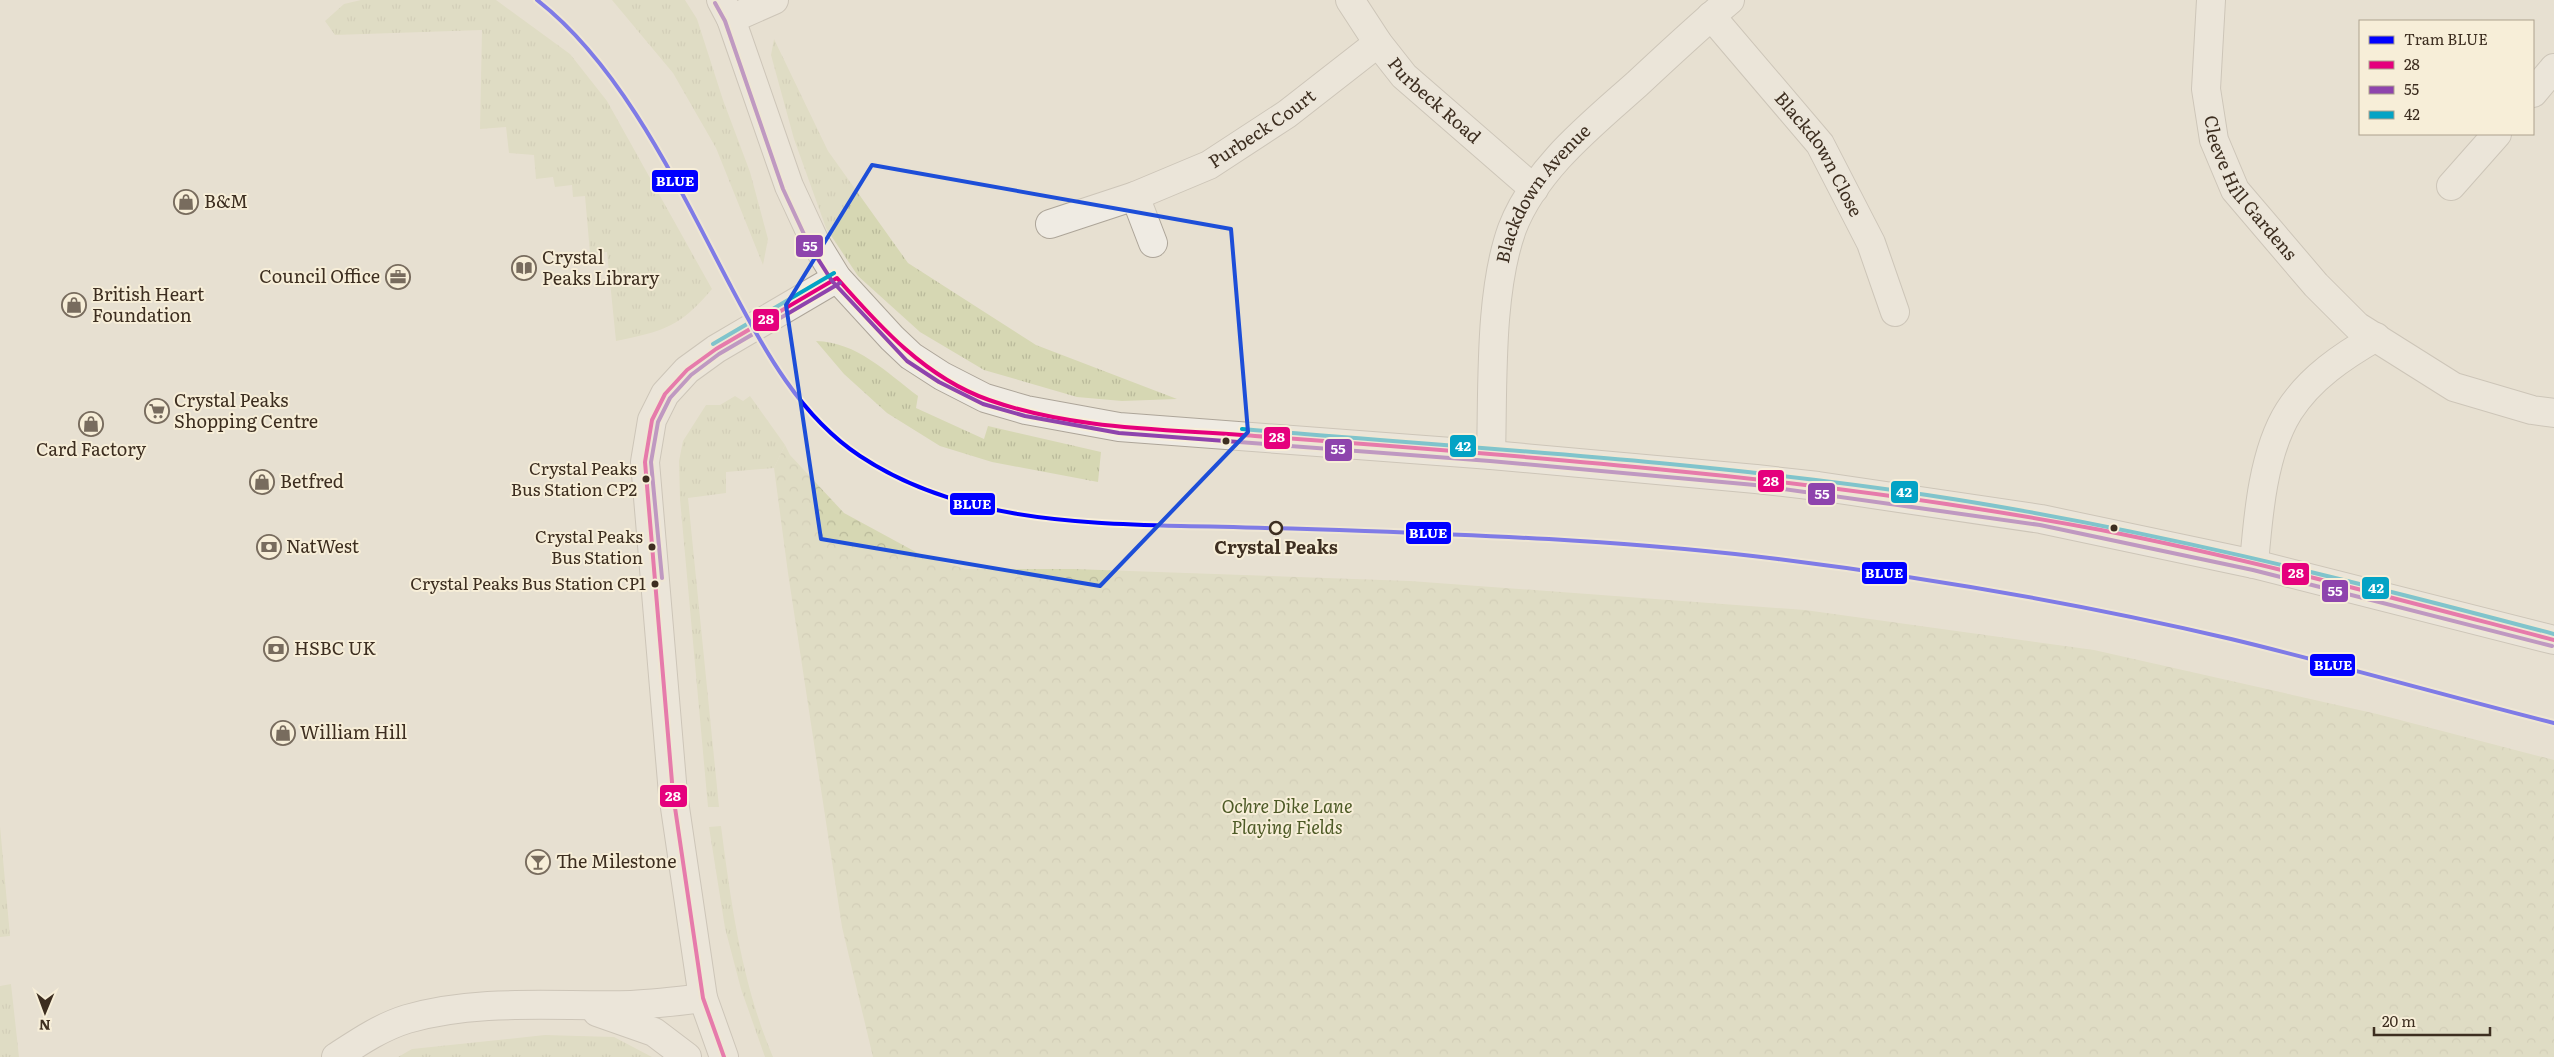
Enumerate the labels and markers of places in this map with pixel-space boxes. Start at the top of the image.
place label: B&M [204,187,248,214]
shop icon: B&M [173,189,199,215]
place label: Crystal Peaks Library [542,243,660,291]
library icon: Crystal Peaks Library [511,255,537,281]
place label: Council Office [259,262,380,289]
office icon: Council Office [385,264,411,290]
place label: British Heart Foundation [92,280,205,328]
shop icon: British Heart Foundation [61,292,87,318]
place label: Crystal Peaks Shopping Centre [174,386,318,434]
supermarket icon: Crystal Peaks Shopping Centre [144,398,170,424]
shop icon: Card Factory [78,411,104,437]
place label: Card Factory [36,435,147,462]
unlabelled marker [1221,436,1231,446]
place label: Crystal Peaks Bus Station CP2 [511,455,637,501]
place label: Betfred [280,467,344,494]
shop icon: Betfred [249,469,275,495]
marker: Crystal Peaks Bus Station CP2 [641,474,651,484]
marker: Crystal Peaks [1269,521,1283,535]
place label: Crystal Peaks Bus Station [535,523,643,569]
unlabelled marker [2109,523,2119,533]
place label: NatWest [286,532,360,559]
place label: Crystal Peaks [1214,533,1338,560]
bank icon: NatWest [256,534,282,560]
marker: Crystal Peaks Bus Station [647,542,657,552]
place label: Crystal Peaks Bus Station CP1 [410,570,646,595]
marker: Crystal Peaks Bus Station CP1 [650,579,660,589]
place label: HSBC UK [294,634,377,661]
bank icon: HSBC UK [263,636,289,662]
place label: William Hill [300,718,407,745]
shop icon: William Hill [270,720,296,746]
place label: The Milestone [556,847,677,874]
bar icon: The Milestone [525,849,551,875]

